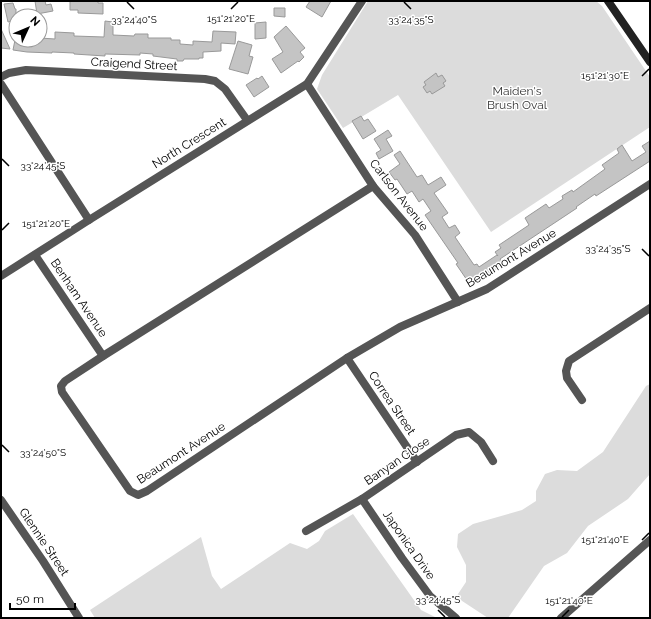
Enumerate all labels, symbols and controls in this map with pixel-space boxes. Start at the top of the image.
north arrow [8,8,48,48]
text: 151°21'20"E [207,13,255,24]
text: N [27,14,42,29]
text: 33°24'40"S [111,14,157,25]
text: 33°24'35"S [388,14,434,25]
street label: Craigend Street [90,55,178,73]
text: 151°21'30"E [581,70,629,81]
park label: Maiden's Brush Oval [487,84,548,112]
street label: North Crescent [150,115,228,171]
street label: Carlson Avenue [367,156,431,234]
text: 33°24'45"S [21,160,65,171]
text: 151°21'20"E [22,218,70,229]
street label: Beaumont Avenue [463,226,559,290]
text: 33°24'35"S [585,243,631,254]
street label: Benham Avenue [48,256,110,340]
street label: Correa Street [366,369,418,437]
street label: Beaumont Avenue [134,419,228,487]
street label: Banyan Close [362,434,432,488]
text: 33°24'50"S [20,447,66,458]
street label: Glennie Street [16,505,72,579]
street label: Japonica Drive [380,508,438,582]
text: 151°21'40"E [581,534,629,545]
scale bar [10,585,75,611]
text: 50 m [16,592,44,606]
text: 33°24'45"S [416,594,460,605]
text: 151°21'40"E [545,595,593,606]

